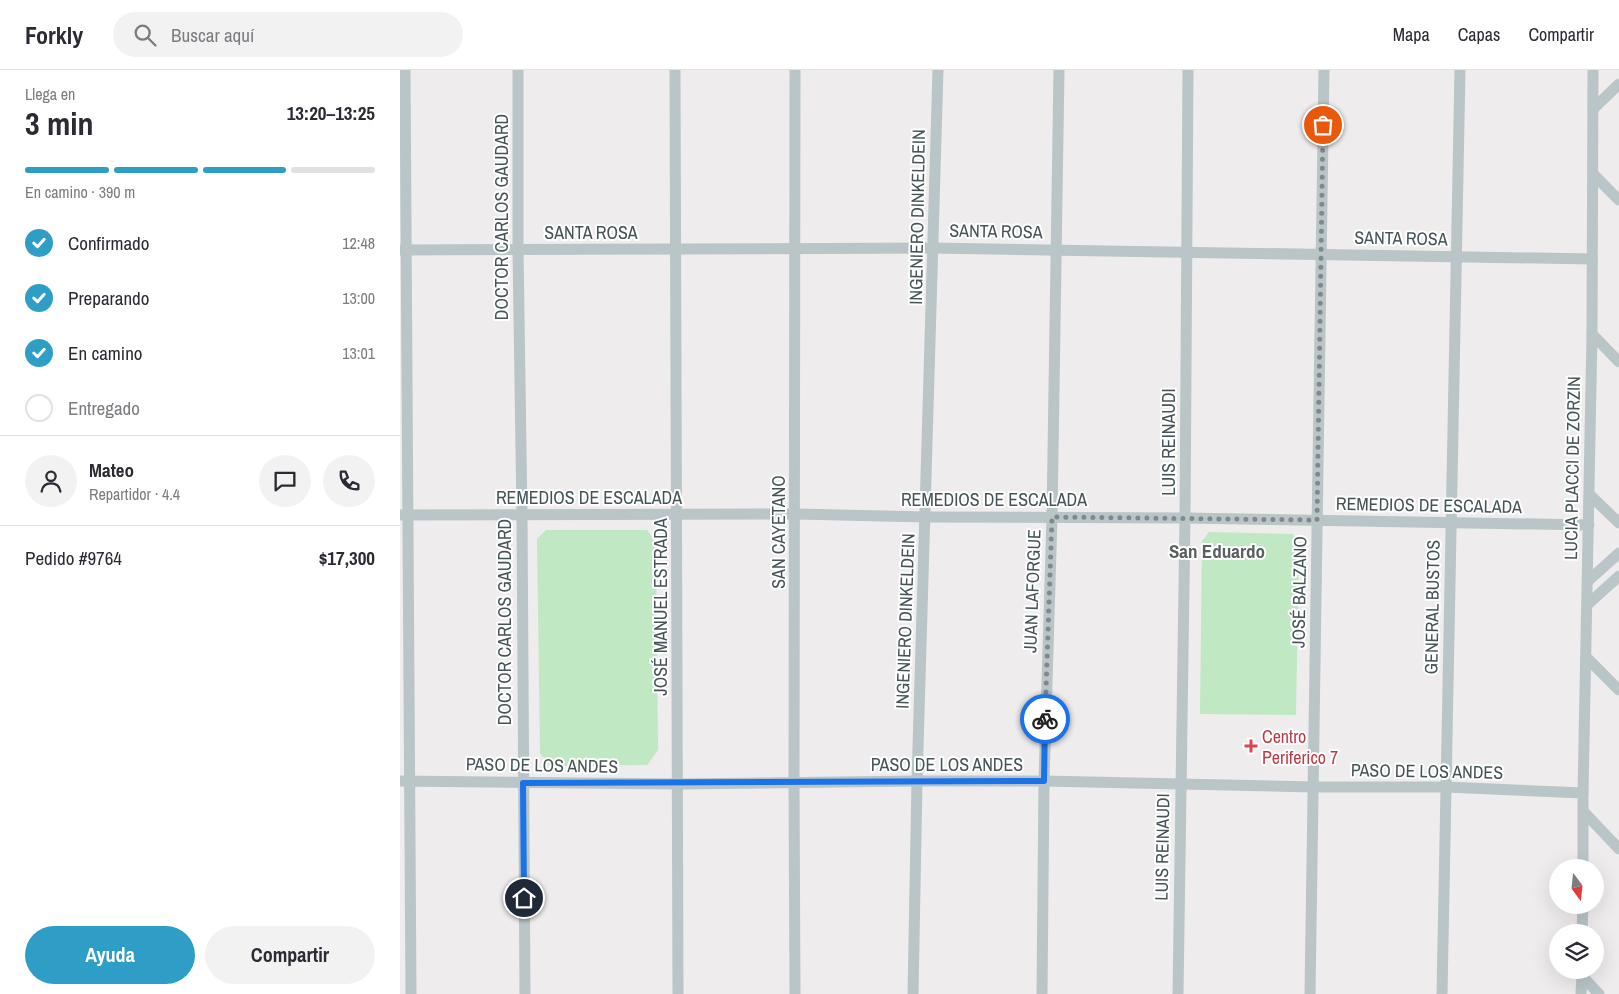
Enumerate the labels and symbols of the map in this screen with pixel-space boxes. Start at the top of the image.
pin [1302,104,1344,146]
street label: DOCTOR CARLOS GAUDARD [489,114,514,320]
street label: INGENIERO DINKELDEIN [903,129,931,305]
street label: SANTA ROSA [949,218,1043,244]
street label: SANTA ROSA [544,220,638,245]
street label: SANTA ROSA [1354,225,1448,251]
street label: LUCIA PLACCI DE ZORZIN [1558,376,1586,560]
street label: LUIS REINAUDI [1156,388,1181,496]
street label: SAN CAYETANO [766,475,791,589]
street label: REMEDIOS DE ESCALADA [496,485,682,510]
street label: REMEDIOS DE ESCALADA [901,487,1087,512]
street label: REMEDIOS DE ESCALADA [1336,491,1522,519]
street label: JOSÉ MANUEL ESTRADA [648,518,673,696]
street label: DOCTOR CARLOS GAUDARD [492,519,517,725]
street label: JUAN LAFORGUE [1017,529,1047,653]
street label: INGENIERO DINKELDEIN [889,533,921,709]
street label: JOSÉ BALZANO [1286,536,1312,648]
district label: San Eduardo [1169,538,1265,564]
street label: GENERAL BUSTOS [1418,539,1446,674]
courier [1020,694,1070,744]
place label: Centro Periferico 7 [1262,724,1338,770]
marker: Centro Periferico 7 [1244,739,1258,753]
street label: PASO DE LOS ANDES [466,751,619,779]
street label: PASO DE LOS ANDES [871,752,1023,777]
street label: PASO DE LOS ANDES [1351,757,1504,785]
street label: LUIS REINAUDI [1149,793,1175,901]
north arrow [1549,859,1604,914]
pin [503,877,545,919]

